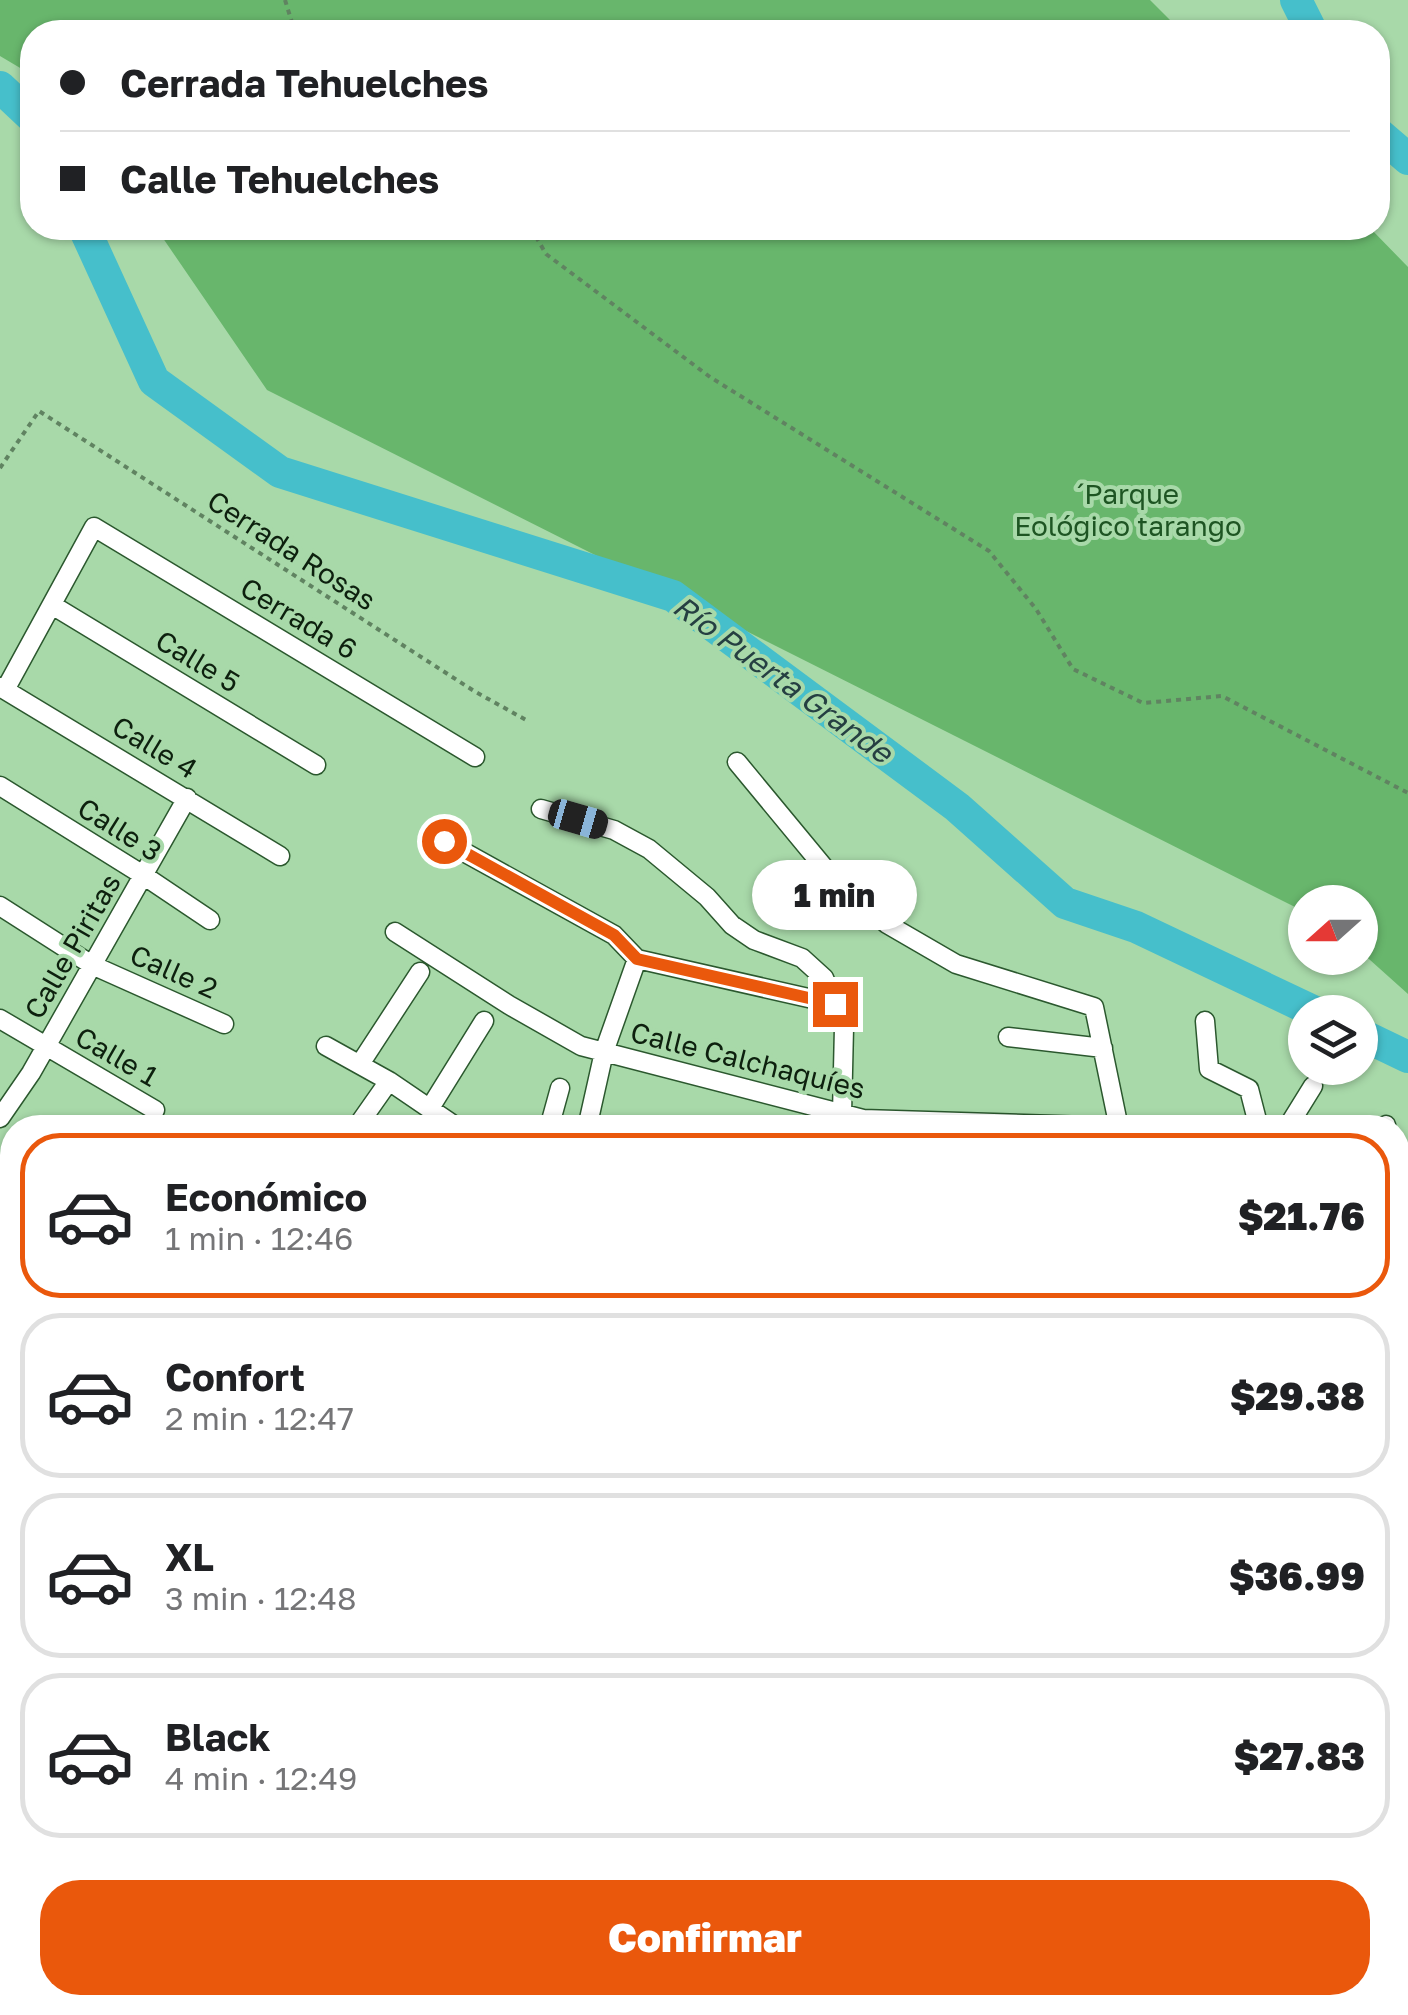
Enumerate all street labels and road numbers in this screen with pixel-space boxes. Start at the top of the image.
street label: Cerrada Rosas [202,483,382,617]
street label: Cerrada 6 [235,570,363,666]
street label: Calle 5 [150,623,246,699]
street label: Calle 4 [107,709,203,785]
street label: Calle 3 [72,791,168,867]
street label: Calle Piritas [17,868,127,1024]
street label: Calle 2 [125,937,223,1005]
street label: Calle Calchaquíes [627,1015,869,1105]
street label: Calle 1 [70,1019,164,1093]

